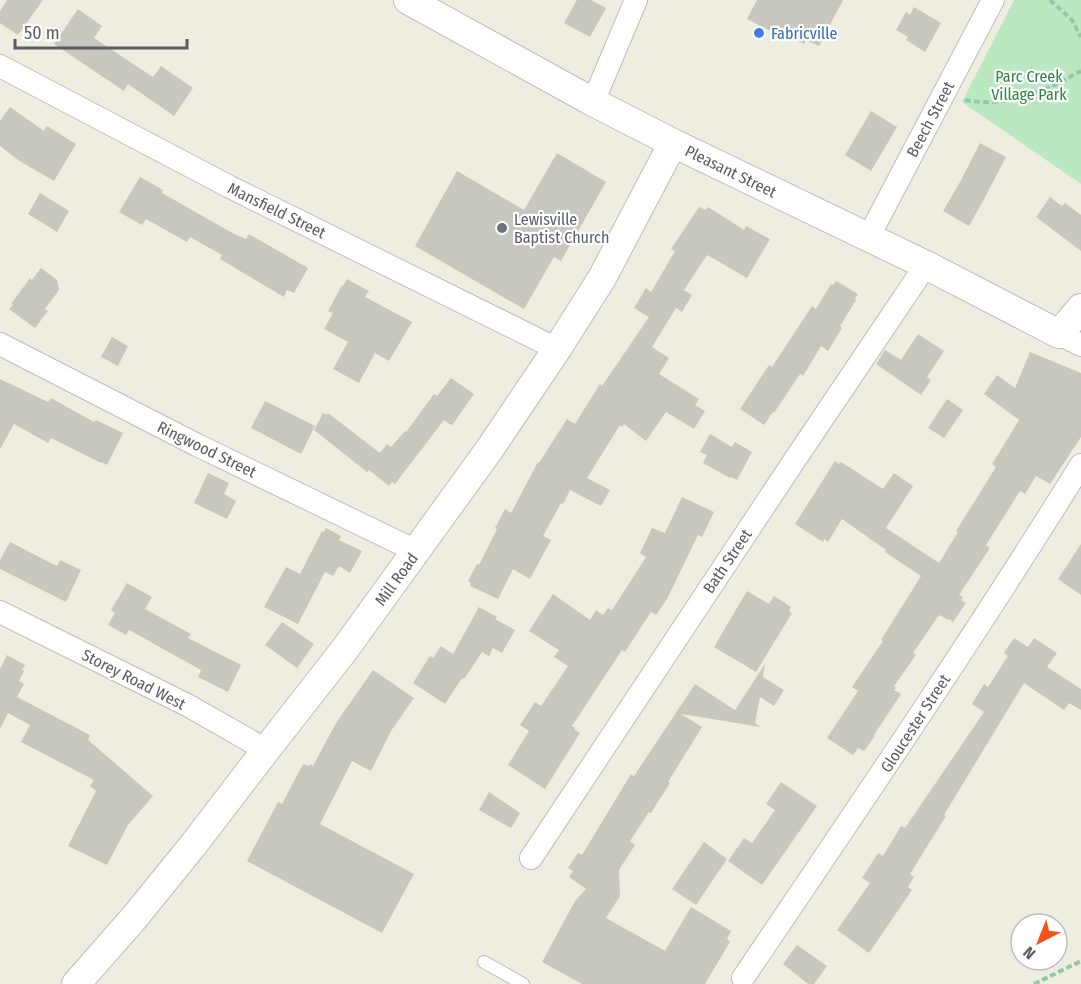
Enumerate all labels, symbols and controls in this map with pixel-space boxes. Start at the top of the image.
scale bar [15,12,188,50]
text: 50 m [24,22,60,44]
place label: Fabricville [771,24,837,43]
marker: Fabricville [752,26,766,40]
park label: Parc Creek Village Park [991,67,1067,104]
street label: Beech Street [903,77,959,160]
street label: Pleasant Street [682,141,780,202]
street label: Mansfield Street [225,179,330,243]
place label: Lewisville Baptist Church [514,210,609,247]
marker: Lewisville Baptist Church [495,221,509,235]
street label: Ringwood Street [154,417,260,482]
street label: Bath Street [699,525,756,597]
street label: Mill Road [371,549,422,609]
street label: Storey Road West [79,645,190,714]
street label: Gloucester Street [877,670,955,776]
north arrow [1009,912,1069,972]
text: N [1019,943,1039,963]

